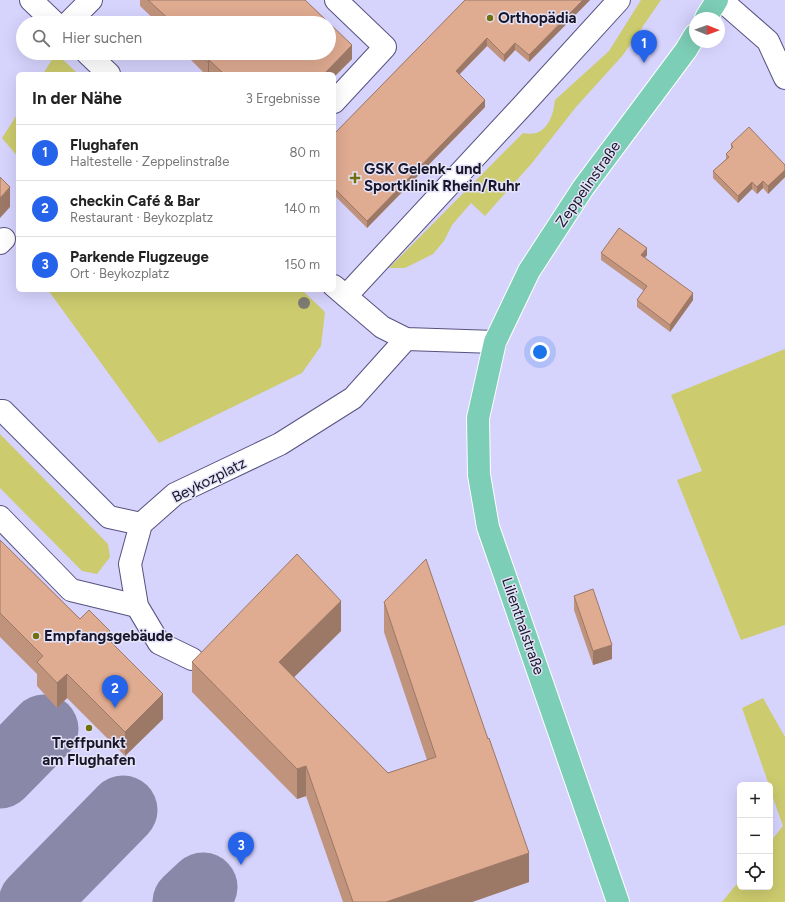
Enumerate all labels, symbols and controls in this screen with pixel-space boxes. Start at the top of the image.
place label: Orthopädia [498,9,577,27]
north arrow [689,12,725,48]
marker: Orthopädia [485,13,495,23]
search box [16,16,336,60]
icon: search [30,27,52,49]
text: Hier suchen [62,29,142,47]
pin: 1 [631,30,657,63]
text: In der Nähe [32,88,122,108]
text: 3 Ergebnisse [246,91,320,106]
text: Flughafen [70,136,139,154]
street label: Zeppelinstraße [552,138,624,230]
text: 1 [42,145,48,160]
text: 80 m [289,145,320,160]
text: Haltestelle · Zeppelinstraße [70,154,229,169]
place label: GSK Gelenk- und Sportklinik Rhein/Ruhr [364,160,521,195]
marker: GSK Gelenk- und Sportklinik Rhein/Ruhr [349,172,361,184]
text: checkin Café & Bar [70,192,200,210]
text: 2 [41,201,49,216]
text: 140 m [284,201,320,216]
text: Restaurant · Beykozplatz [70,210,213,225]
text: Parkende Flugzeuge [70,248,209,266]
text: 3 [41,257,49,272]
text: 150 m [285,257,320,272]
text: Ort · Beykozplatz [70,266,169,281]
your location [530,342,550,362]
street label: Beykozplatz [169,454,249,506]
street label: Lilienthalstraße [498,575,548,677]
place label: Empfangsgebäude [44,627,174,645]
marker: Empfangsgebäude [31,631,41,641]
pin: 2 [102,675,128,708]
marker: Treffpunkt am Flughafen [84,723,94,733]
place label: Treffpunkt am Flughafen [42,734,136,769]
map controls [737,782,773,890]
button: + [737,782,773,818]
button: − [737,818,773,854]
pin: 3 [228,832,254,865]
button: locate [737,854,773,890]

